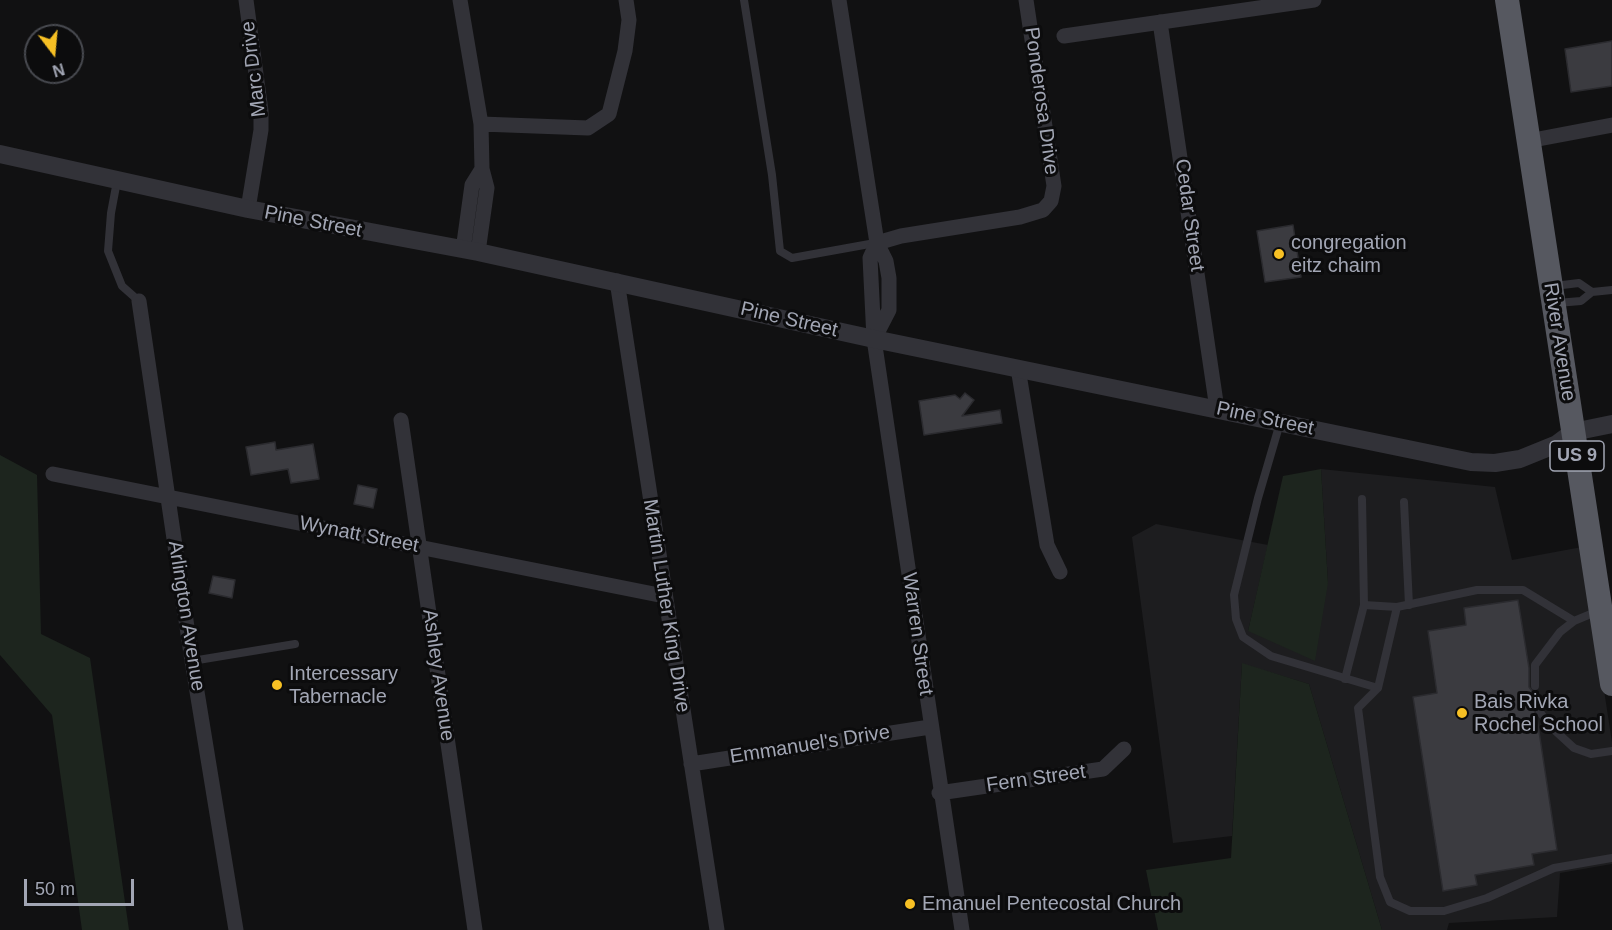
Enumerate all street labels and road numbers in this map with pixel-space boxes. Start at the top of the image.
street label: Marc Drive [236,20,272,118]
street label: Ponderosa Drive [1019,26,1063,176]
street label: Cedar Street [1169,157,1209,273]
street label: Pine Street [262,201,364,243]
street label: River Avenue [1538,281,1580,403]
street label: Pine Street [738,297,840,343]
street label: Pine Street [1214,397,1316,441]
road number: US 9 [1550,441,1604,471]
street label: Martin Luther King Drive [637,498,695,714]
street label: Wynatt Street [297,512,421,558]
street label: Arlington Avenue [162,539,210,693]
street label: Warren Street [897,571,937,697]
street label: Ashley Avenue [417,607,459,743]
street label: Emmanuel's Drive [728,721,892,769]
street label: Fern Street [985,760,1087,798]

